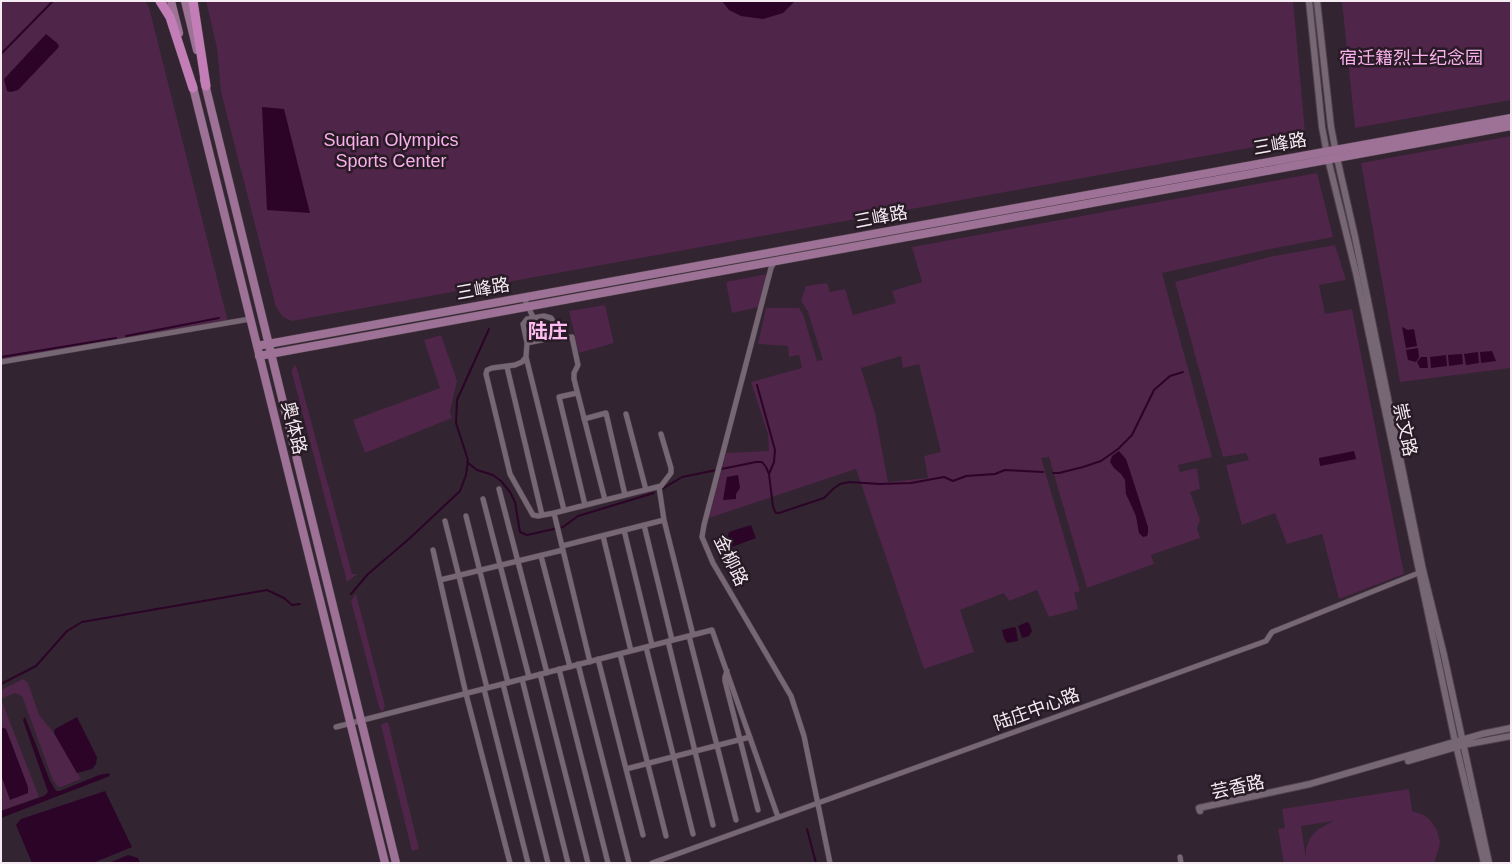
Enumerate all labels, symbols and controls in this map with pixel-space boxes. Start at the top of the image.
park label: 宿迁籍烈士纪念园 [1339,48,1483,70]
park label: Suqian Olympics Sports Center [323,130,459,172]
street label: 三峰路 [1252,130,1308,160]
street label: 三峰路 [852,202,910,234]
street label: 三峰路 [455,275,511,305]
district label: 陆庄 [528,320,568,344]
street label: 奥体路 [276,399,310,457]
street label: 崇文路 [1388,401,1420,459]
street label: 金柳路 [708,532,752,590]
street label: 陆庄中心路 [991,684,1083,736]
street label: 芸香路 [1209,772,1267,804]

